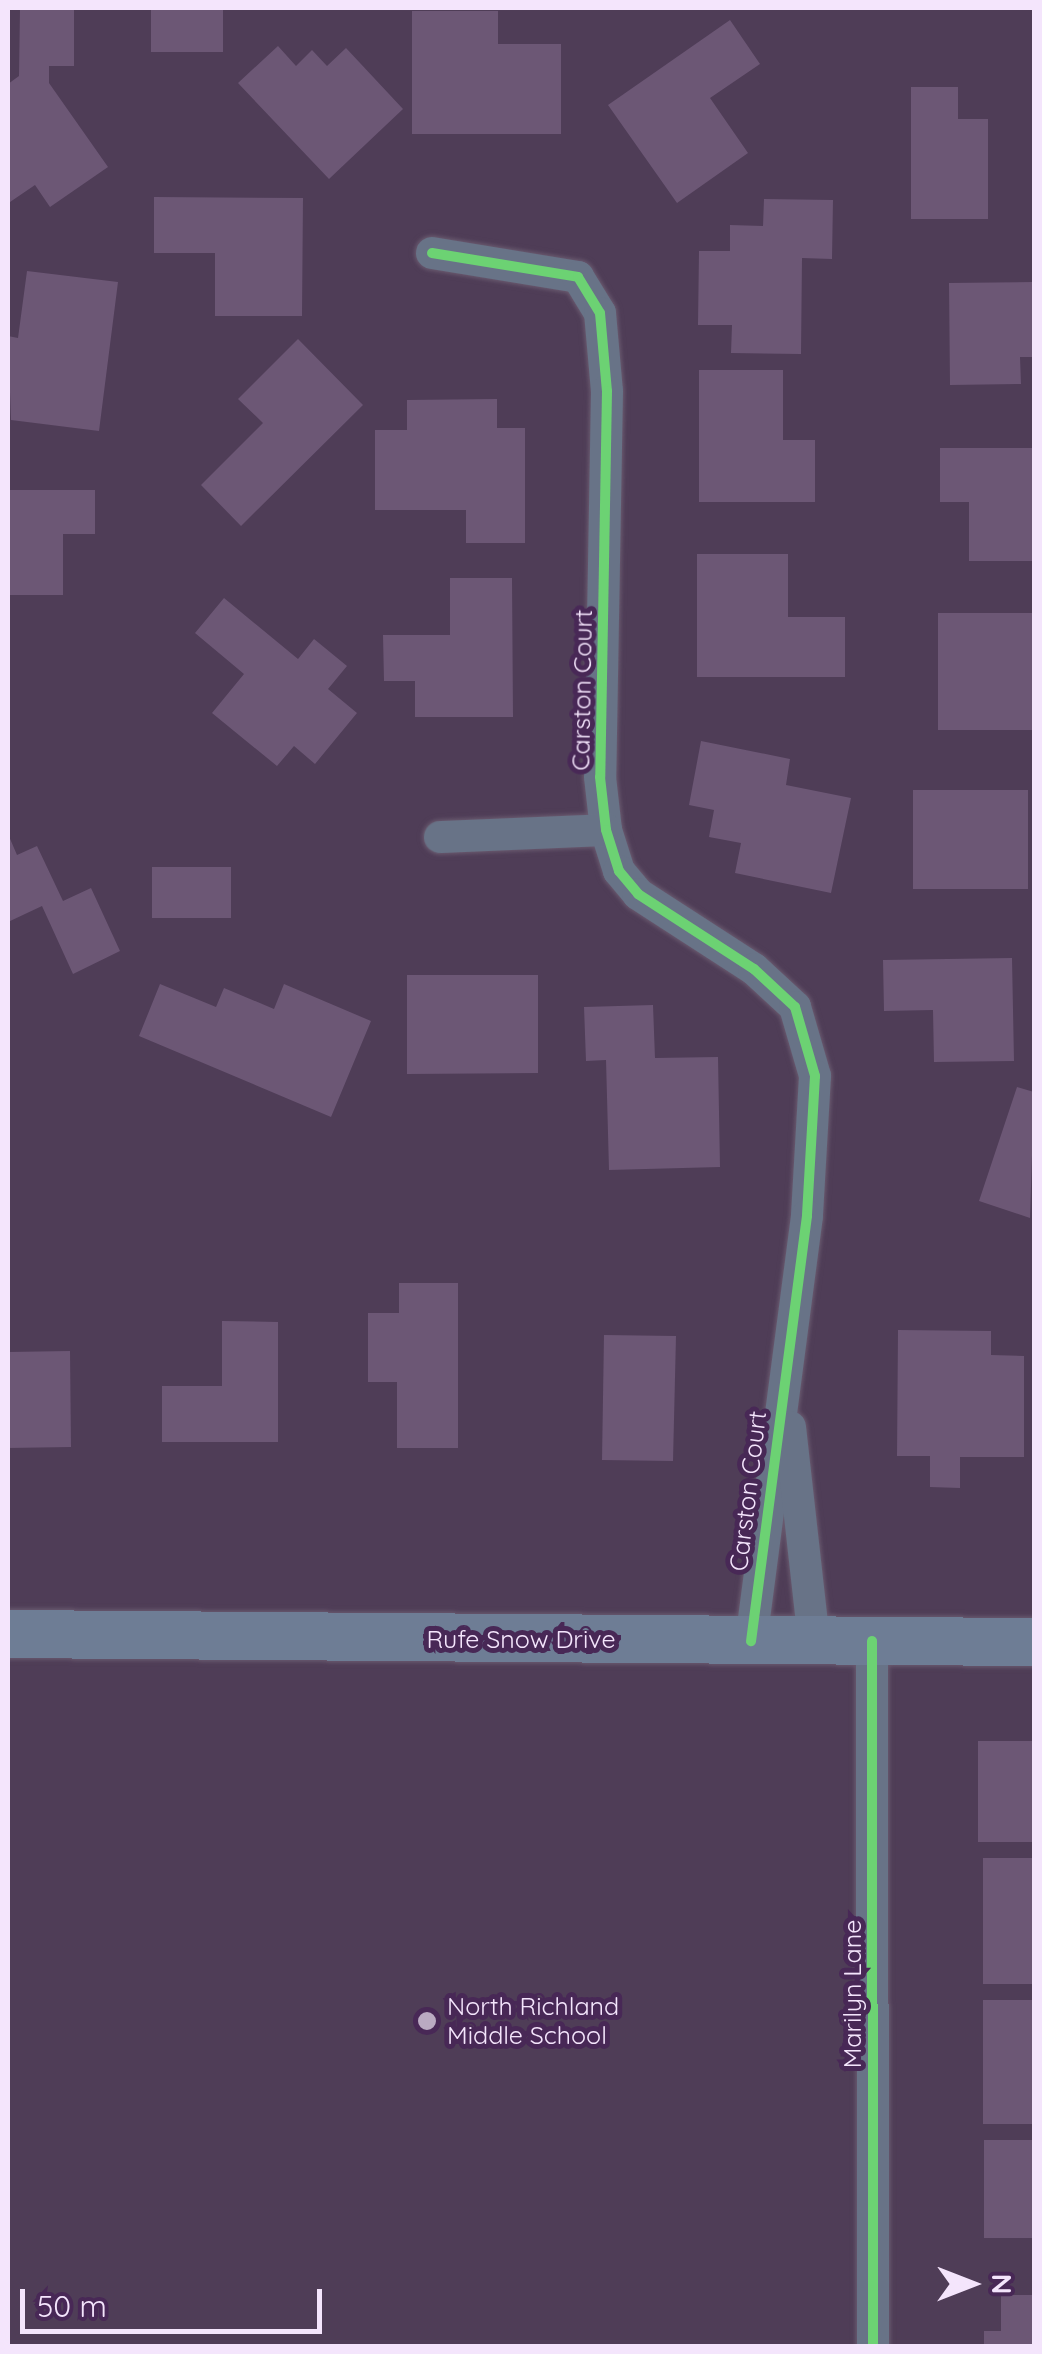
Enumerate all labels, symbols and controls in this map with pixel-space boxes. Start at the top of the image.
street label: Carston Court [566,609,598,771]
street label: Carston Court [723,1409,773,1573]
street label: Rufe Snow Drive [426,1624,616,1654]
street label: Marilyn Lane [837,1920,867,2068]
place label: North Richland Middle School [447,1992,619,2051]
marker: North Richland Middle School [416,2010,438,2032]
north arrow [922,2234,1022,2334]
scale bar [25,2269,328,2331]
text: N [985,2274,1020,2294]
text: 50 m [37,2287,107,2325]

